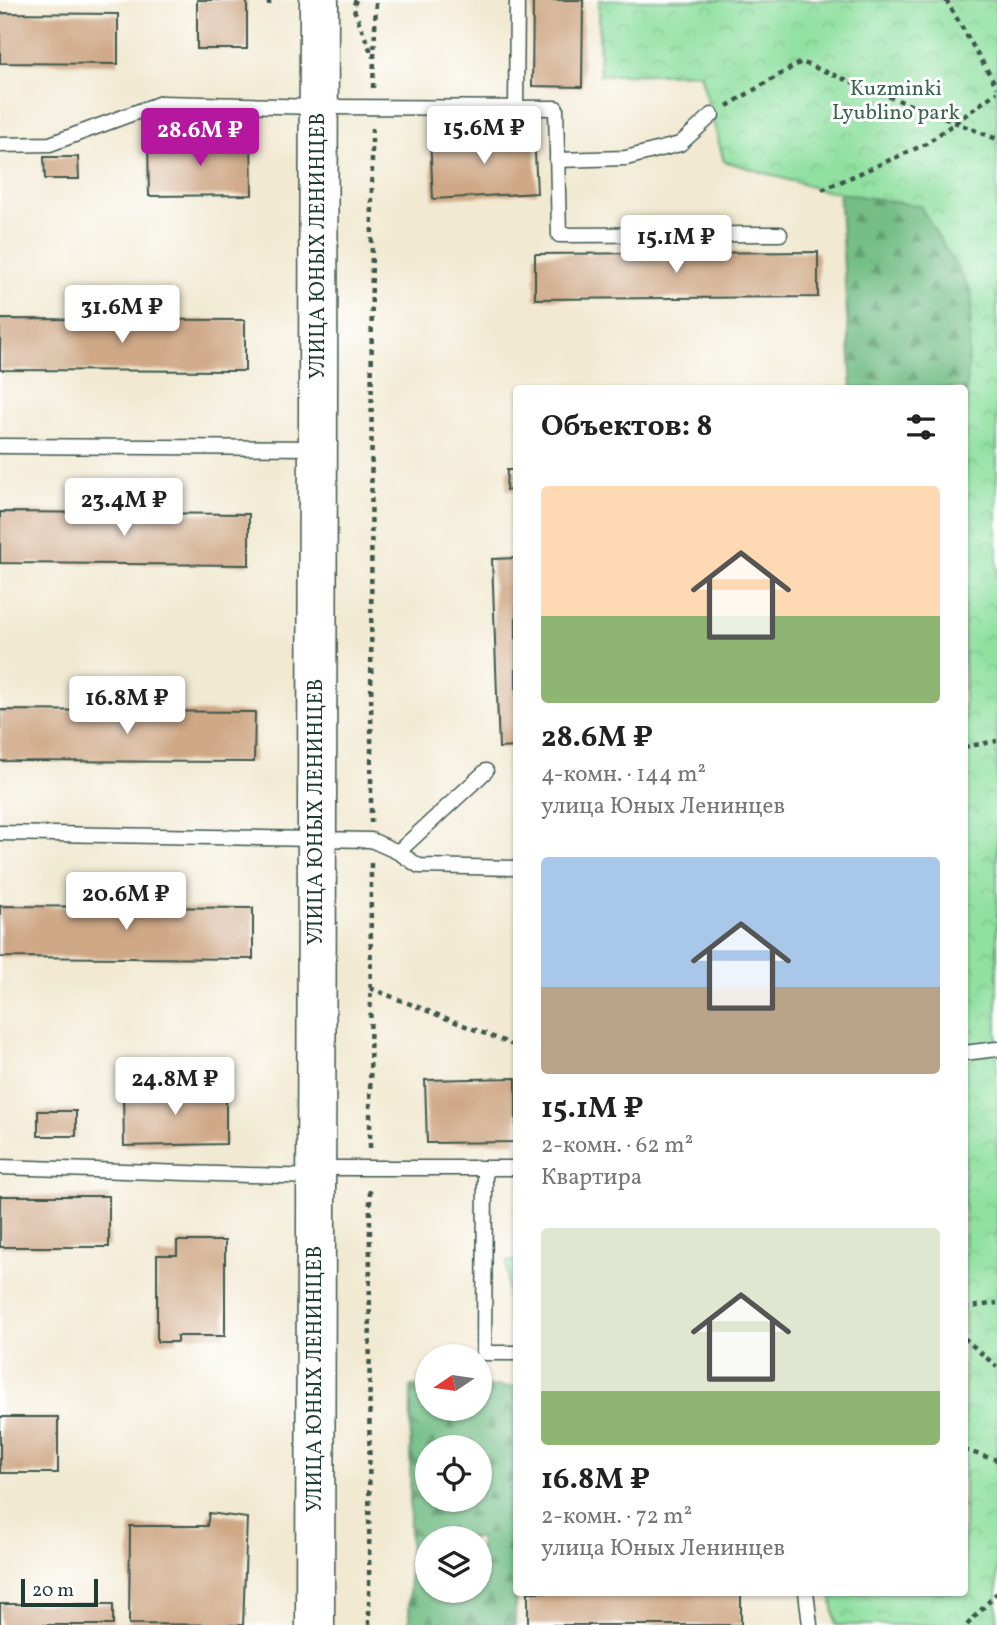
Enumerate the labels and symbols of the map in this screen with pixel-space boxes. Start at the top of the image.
park label: Kuzminki Lyublino park [832,75,961,128]
pin: 15.6M ₽ [419,106,549,166]
pin: 28.6M ₽ [135,108,265,168]
street label: УЛИЦА ЮНЫХ ЛЕНИНЦЕВ [304,113,333,379]
pin: 15.1M ₽ [611,216,741,275]
pin: 31.6M ₽ [57,286,187,345]
pin: 23.4M ₽ [59,478,189,538]
pin: 16.8M ₽ [62,676,192,736]
street label: УЛИЦА ЮНЫХ ЛЕНИНЦЕВ [302,679,331,945]
pin: 20.6M ₽ [61,872,191,932]
pin: 24.8M ₽ [110,1058,240,1117]
street label: УЛИЦА ЮНЫХ ЛЕНИНЦЕВ [301,1246,330,1512]
north arrow [415,1344,492,1421]
scale bar [21,1576,98,1608]

